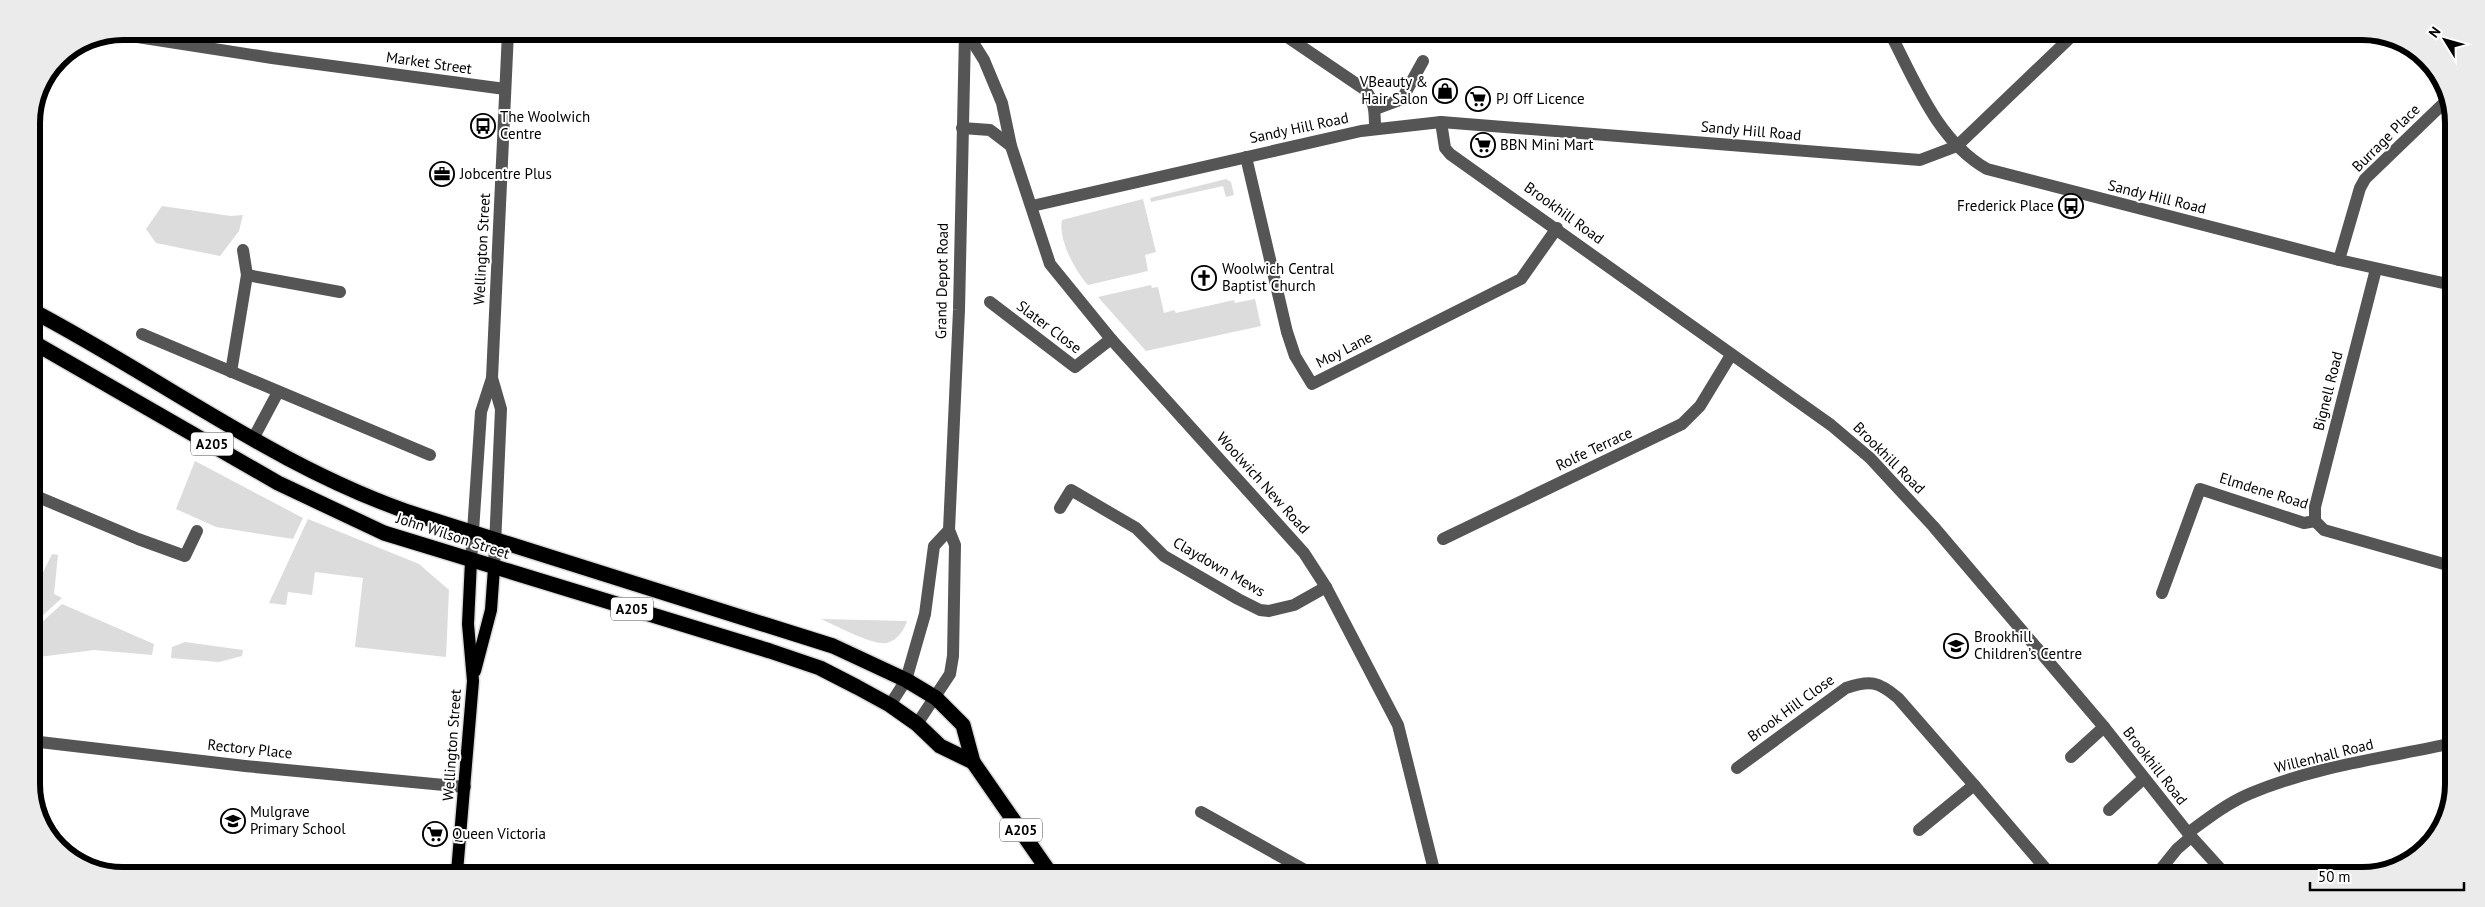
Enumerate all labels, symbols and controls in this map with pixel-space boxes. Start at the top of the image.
north arrow [2420,15,2470,65]
text: N [2425,23,2445,41]
street label: Market Street [385,47,473,78]
place label: VBeauty & Hair Salon [1359,72,1428,108]
shop icon: VBeauty & Hair Salon [1432,78,1458,104]
supermarket icon: PJ Off Licence [1465,86,1491,112]
place label: PJ Off Licence [1496,89,1585,108]
street label: Burrage Place [2348,100,2424,176]
place label: The Woolwich Centre [500,107,590,143]
street label: Sandy Hill Road [1248,108,1350,147]
bus stop icon: The Woolwich Centre [470,113,496,139]
street label: Sandy Hill Road [1700,117,1802,144]
supermarket icon: BBN Mini Mart [1470,132,1496,158]
place label: BBN Mini Mart [1500,135,1594,154]
office icon: Jobcentre Plus [429,161,455,187]
place label: Jobcentre Plus [459,164,552,183]
street label: Sandy Hill Road [2106,175,2208,218]
street label: Brookhill Road [1521,177,1608,248]
street label: Wellington Street [469,193,494,305]
bus stop icon: Frederick Place [2058,193,2084,219]
place label: Frederick Place [1957,196,2054,215]
street label: Grand Depot Road [931,223,952,339]
place label: Woolwich Central Baptist Church [1222,259,1335,295]
church icon: Woolwich Central Baptist Church [1191,265,1217,291]
street label: Slater Close [1013,296,1086,357]
street label: Moy Lane [1312,327,1375,372]
street label: Bignell Road [2308,349,2347,433]
street label: Brookhill Road [1849,418,1929,498]
street label: Rolfe Terrace [1553,423,1635,475]
street label: Woolwich New Road [1213,428,1314,537]
road number: A205 [191,432,233,456]
street label: Elmdene Road [2217,468,2311,513]
street label: John Wilson Street [393,508,512,563]
street label: Claydown Mews [1170,533,1269,601]
road number: A205 [611,598,653,620]
place label: Brookhill Children’s Centre [1974,627,2082,663]
school or university icon: Brookhill Children’s Centre [1943,633,1969,659]
street label: Brook Hill Close [1744,670,1838,745]
street label: Wellington Street [438,688,465,801]
street label: Brookhill Road [2119,723,2192,809]
street label: Willenhall Road [2272,734,2375,777]
street label: Rectory Place [207,735,293,762]
place label: Mulgrave Primary School [250,802,346,838]
school or university icon: Mulgrave Primary School [220,808,246,834]
road number: A205 [1000,818,1042,842]
supermarket icon: Queen Victoria [422,821,448,847]
place label: Queen Victoria [452,824,546,843]
scale bar [2310,860,2464,892]
text: 50 m [2318,867,2351,886]

